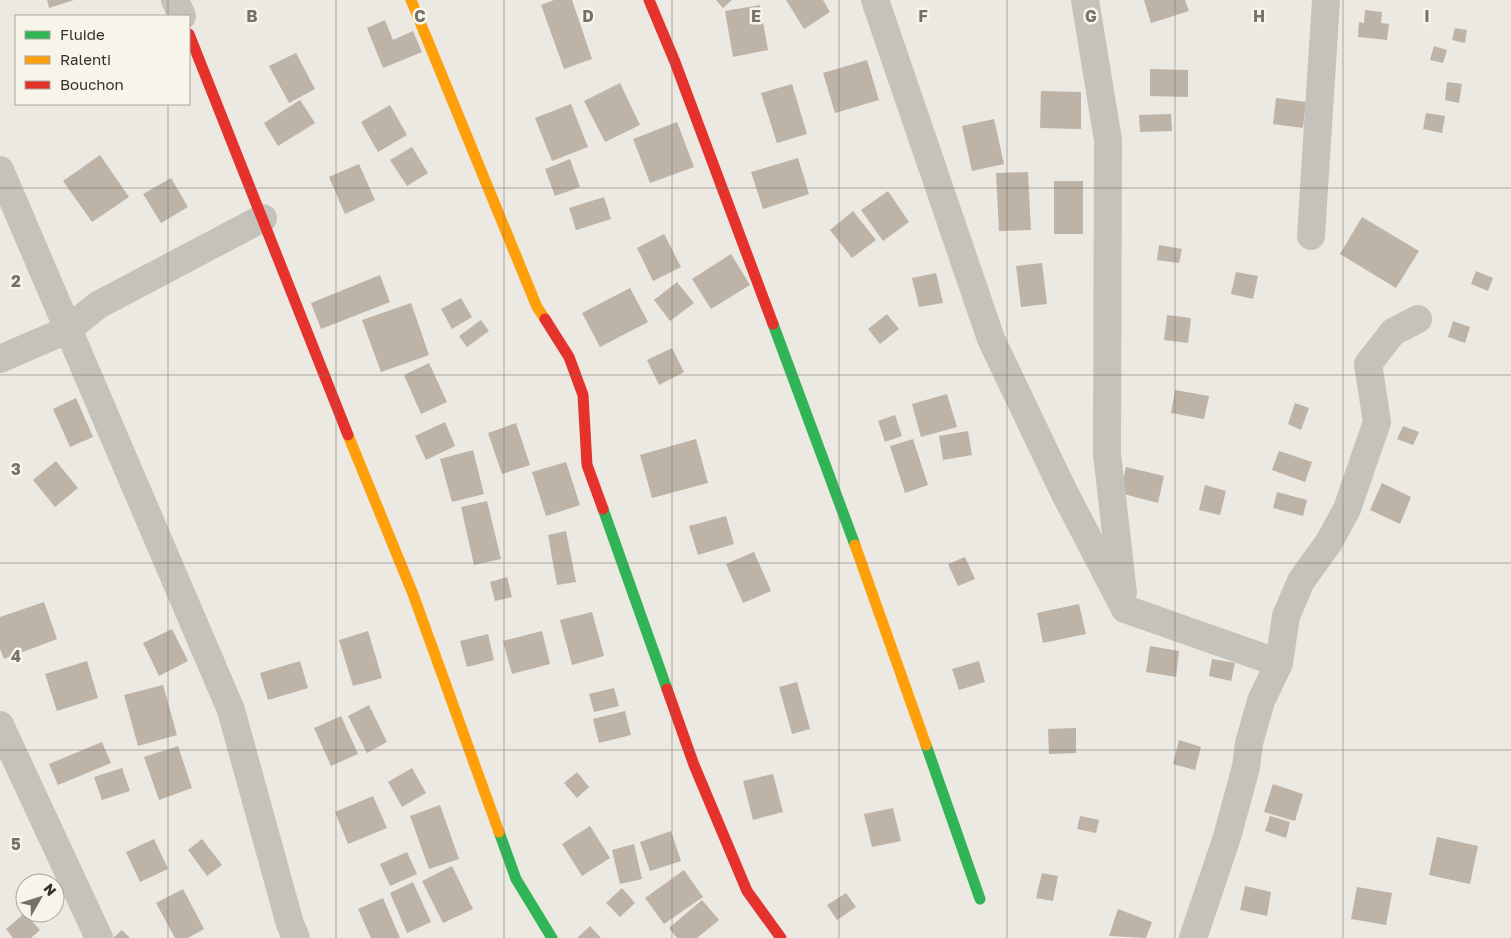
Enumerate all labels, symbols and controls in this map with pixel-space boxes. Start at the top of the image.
text: B [246,6,258,26]
text: C [414,6,426,26]
text: D [582,6,594,26]
text: E [751,6,761,26]
text: F [918,6,928,26]
text: G [1085,6,1097,26]
text: H [1253,6,1265,26]
text: I [1424,6,1430,26]
legend [15,15,190,105]
text: Fluide [60,25,105,43]
text: Ralenti [60,50,111,68]
text: Bouchon [60,75,124,93]
text: 2 [11,271,21,291]
text: 3 [11,459,21,479]
text: 4 [11,646,21,666]
text: 5 [11,834,21,854]
north arrow [15,873,65,923]
text: N [41,880,60,899]

